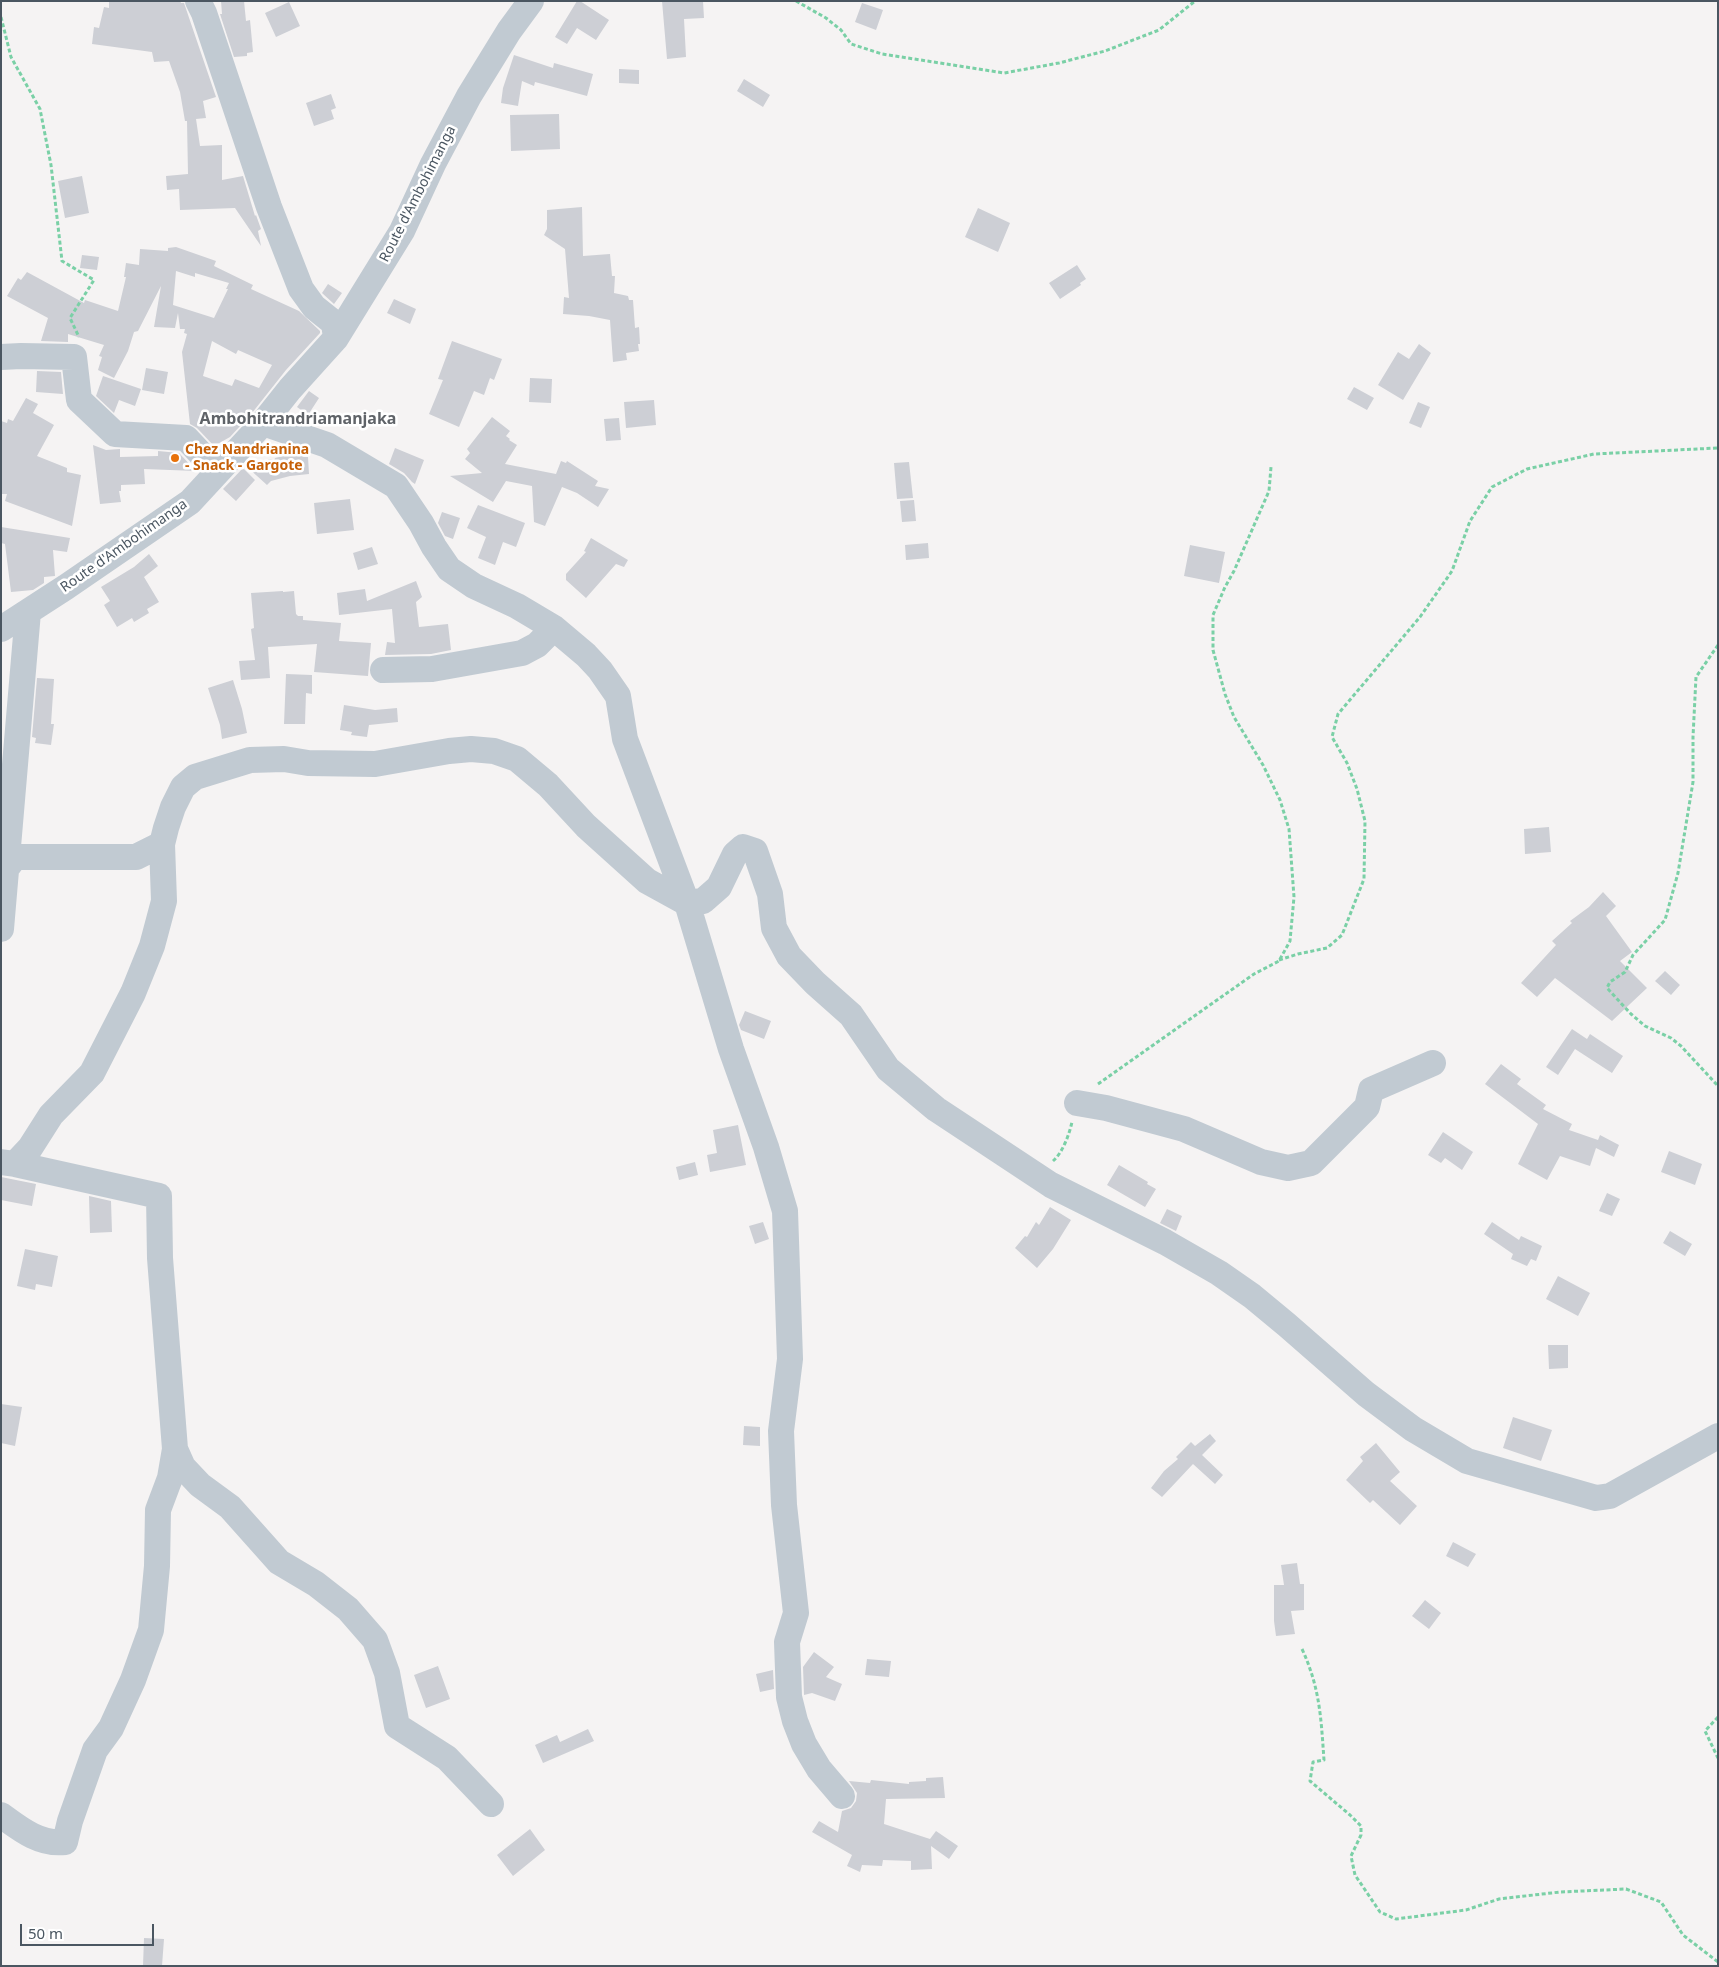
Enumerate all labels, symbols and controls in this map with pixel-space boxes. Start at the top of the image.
street label: Route d'Ambohimanga [376,123,460,265]
district label: Ambohitrandriamanjaka [200,409,396,429]
place label: Chez Nandrianina - Snack - Gargote [185,442,309,474]
marker: Chez Nandrianina - Snack - Gargote [169,452,181,464]
street label: Route d'Ambohimanga [57,496,191,596]
scale bar [22,1914,156,1946]
text: 50 m [28,1923,63,1943]

